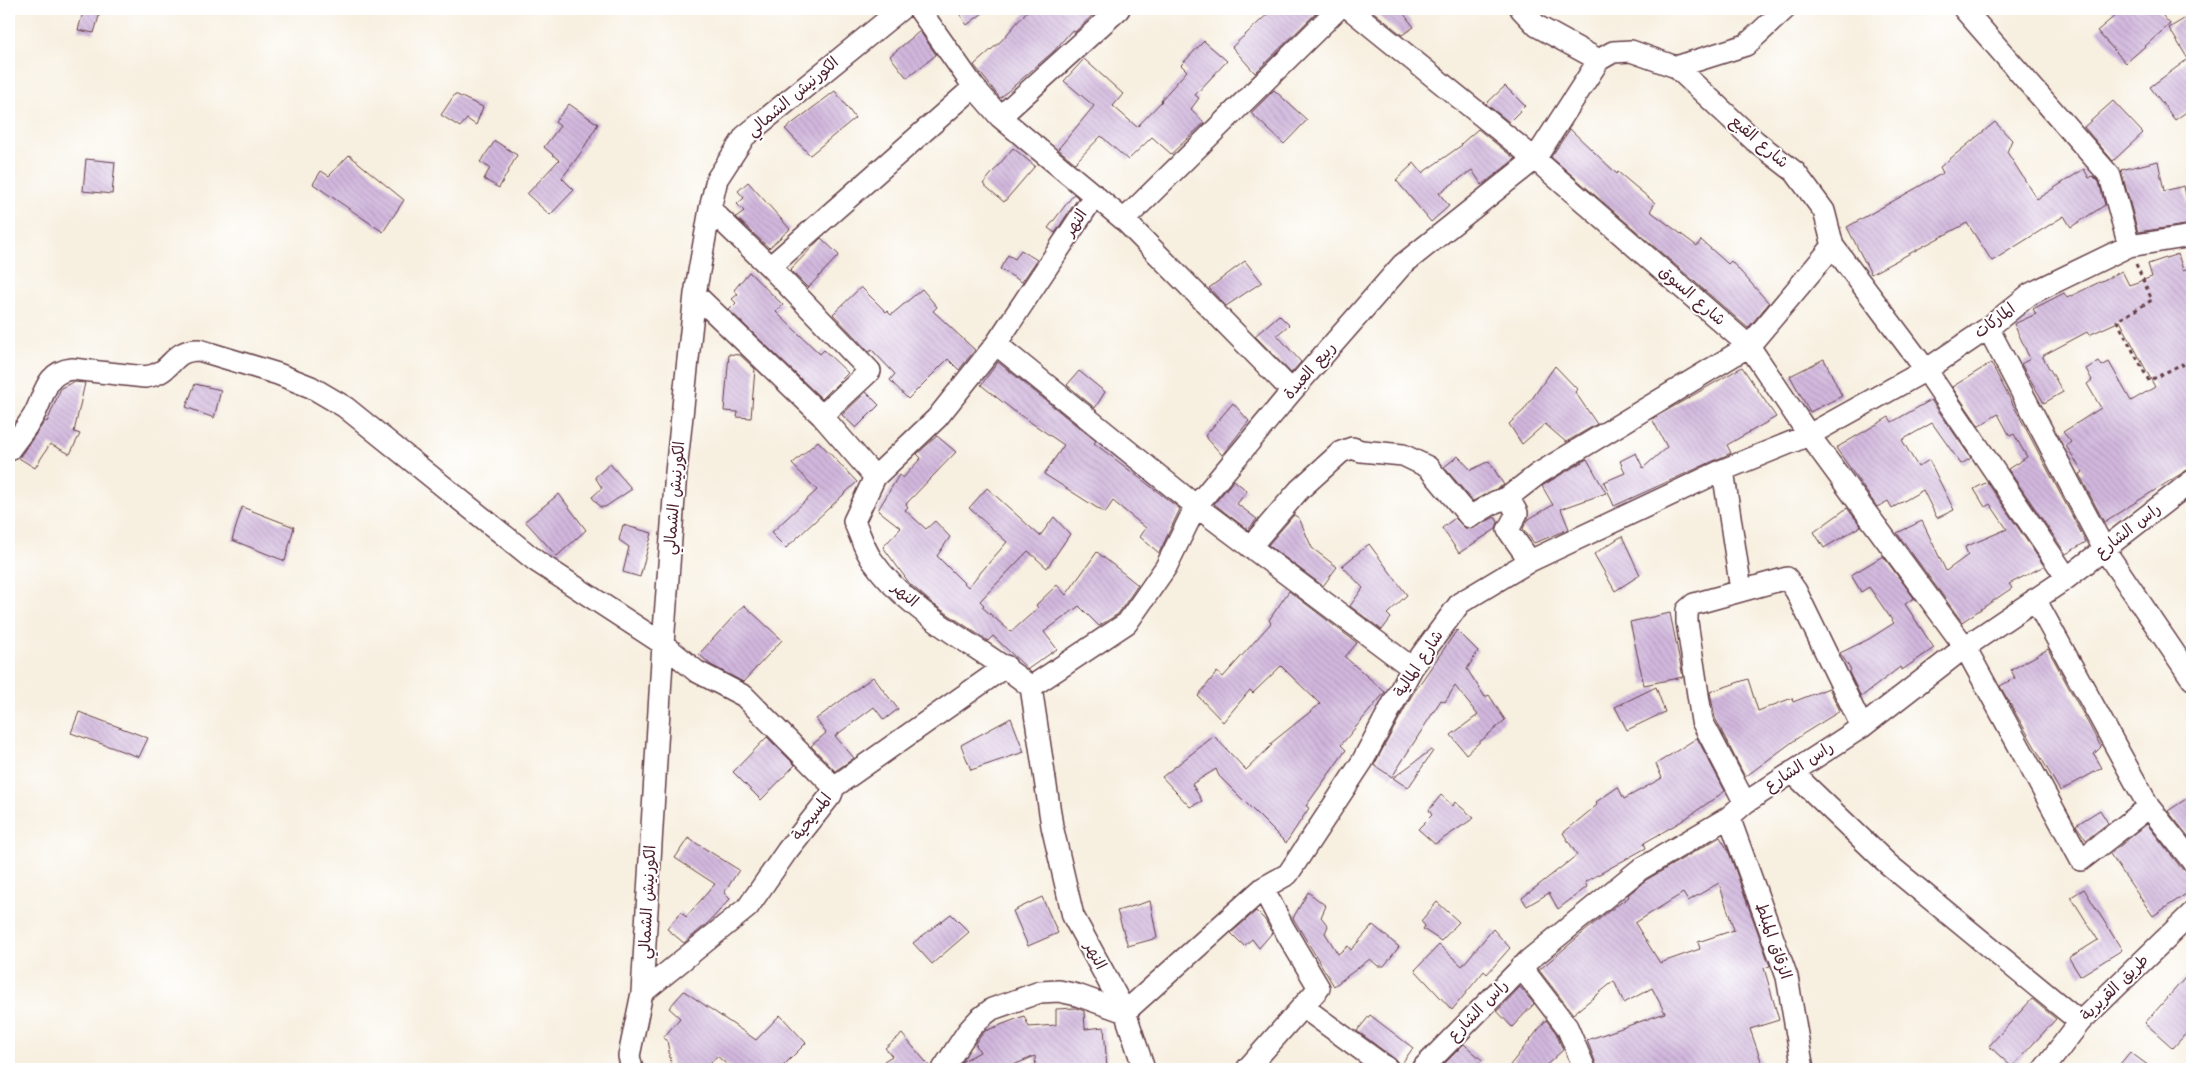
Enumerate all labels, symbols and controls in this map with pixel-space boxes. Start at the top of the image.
street label: الكورنيش الشمالي [741,51,845,144]
street label: شارع القبع [1724,109,1794,175]
street label: النهر [1057,204,1094,243]
street label: شارع السوق [1653,260,1731,332]
street label: الماركات [1969,297,2021,345]
street label: ربيع العبدة [1278,336,1342,406]
street label: الكورنيش الشمالي [658,440,693,556]
street label: راس الشارع [2089,497,2167,565]
street label: النهر [885,575,924,614]
street label: شارع المالية [1388,625,1450,703]
street label: راس الشارع [1759,735,1839,799]
street label: المسيحية [786,788,838,846]
street label: الكورنيش الشمالي [633,844,664,960]
street label: الزقاق المبلط [1748,899,1798,983]
street label: النهر [1076,936,1113,974]
street label: طريق القريرية [2075,949,2155,1027]
street label: راس الشارع [1442,974,1514,1048]

